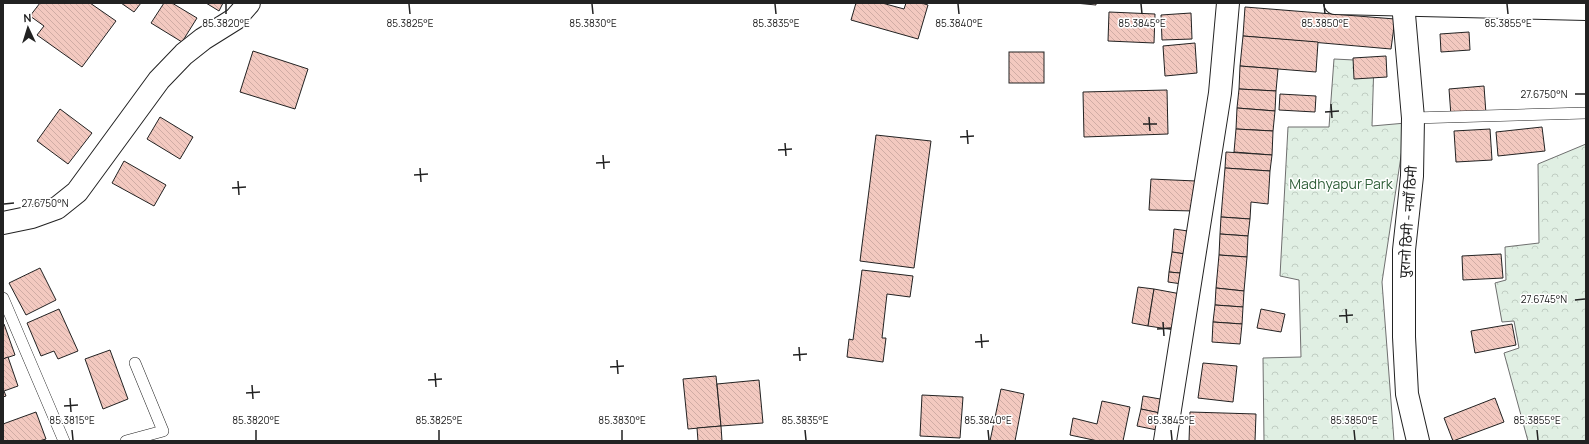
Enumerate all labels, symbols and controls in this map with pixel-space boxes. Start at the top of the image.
north arrow [8,8,48,48]
text: N [23,10,32,25]
text: 85.3820°E [202,16,250,30]
text: 85.3825°E [386,16,434,30]
text: 85.3830°E [569,16,617,30]
text: 85.3835°E [753,16,800,30]
text: 85.3840°E [935,16,983,30]
text: 85.3845°E [1118,16,1166,30]
text: 85.3850°E [1301,16,1349,30]
text: 85.3855°E [1484,16,1532,30]
text: 27.6750°N [1520,87,1568,101]
street label: पुरानो ठिमी - नयाँ ठिमी [1394,165,1422,279]
park label: Madhyapur Park [1289,174,1394,193]
text: 27.6750°N [21,196,69,210]
text: 27.6745°N [1521,292,1567,306]
text: 85.3815°E [49,413,95,427]
text: 85.3820°E [232,413,280,427]
text: 85.3825°E [415,413,463,427]
text: 85.3830°E [598,413,646,427]
text: 85.3835°E [782,413,829,427]
text: 85.3840°E [964,413,1012,427]
text: 85.3845°E [1147,413,1195,427]
text: 85.3850°E [1330,413,1378,427]
text: 85.3855°E [1513,413,1561,427]

